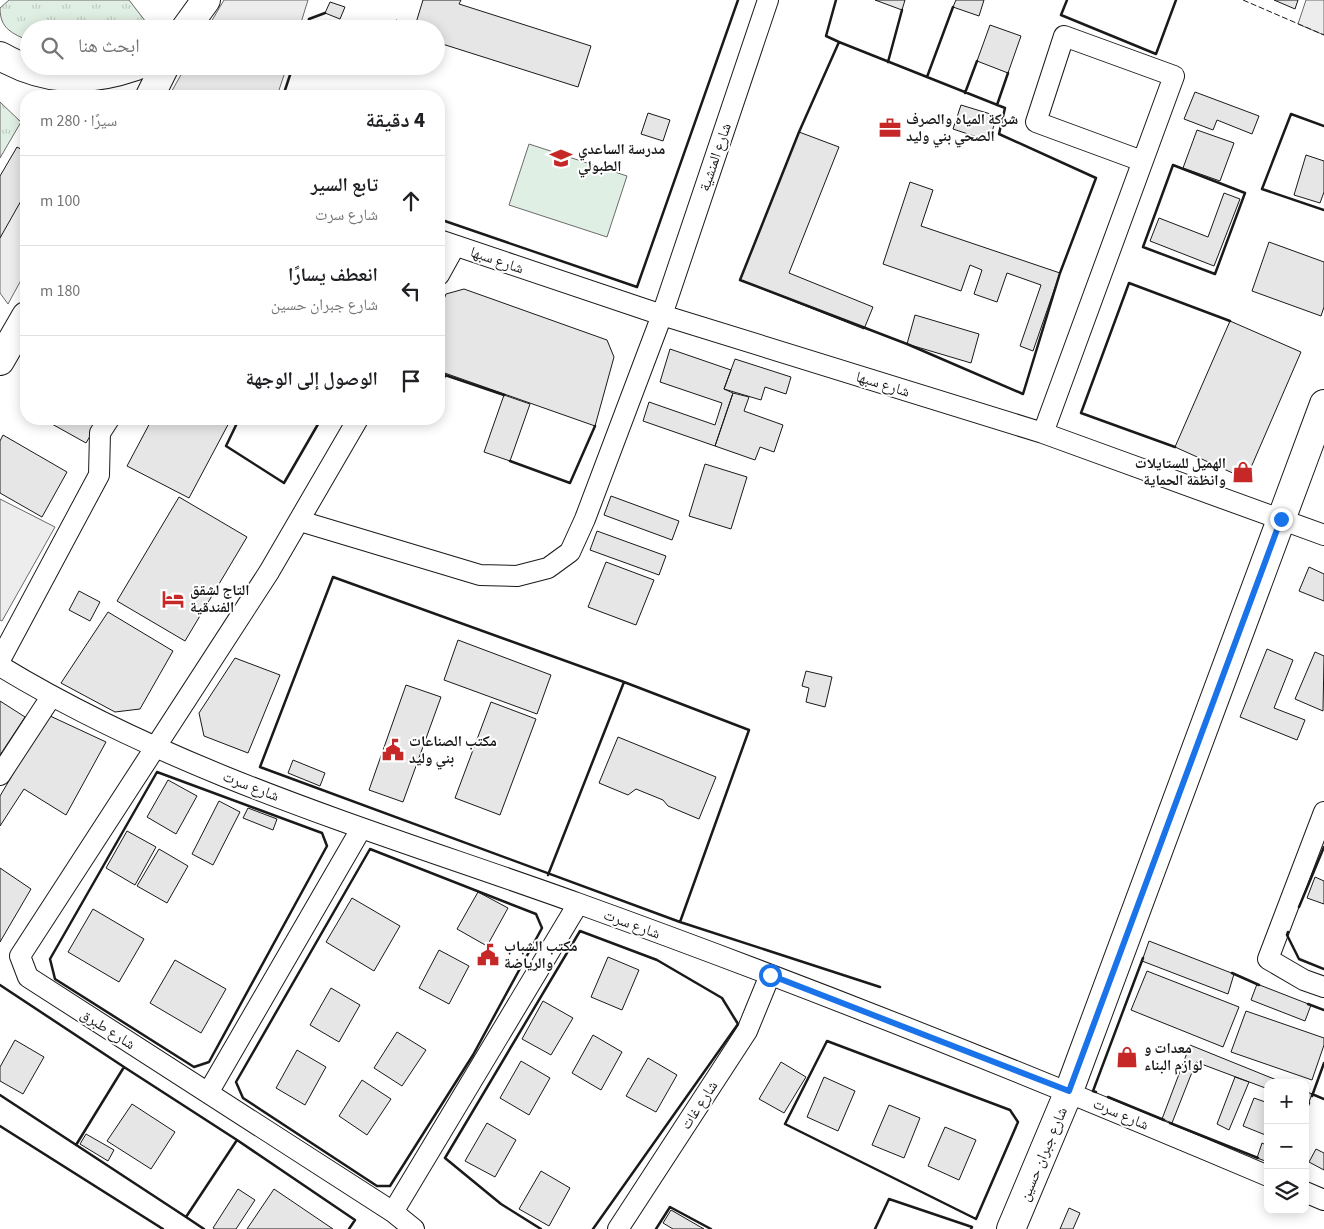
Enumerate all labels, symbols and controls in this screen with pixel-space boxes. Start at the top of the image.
search box [20,20,445,75]
text: ابحث هنا [78,33,140,60]
icon: search [38,34,66,62]
text: 4 دقيقة [366,105,425,135]
place label: شركة المياه والصرف الصحي بني وليد [906,109,1018,148]
text: سيرًا · 280 m [40,110,117,132]
office icon: شركة المياه والصرف الصحي بني وليد [877,115,903,141]
street label: شارع المنشية [694,120,737,194]
place label: مدرسة الساعدي الطبولي [578,139,665,178]
school or university icon: مدرسة الساعدي الطبولي [548,145,574,171]
text: تابع السير [311,172,378,199]
icon: ahead [397,187,425,215]
text: 100 m [40,190,80,212]
text: شارع سرت [315,204,378,226]
street label: شارع سبها [467,242,527,279]
text: انعطف يسارًا [288,262,378,289]
icon: left [397,277,425,305]
text: 180 m [40,280,80,302]
text: شارع جبران حسين [271,294,378,316]
text: الوصول إلى الوجهة [245,366,378,393]
street label: شارع سبها [853,366,912,403]
icon: arrive [397,367,425,395]
place label: الهميل للستايلات وانظمة الحماية [1135,453,1226,491]
shop icon: الهميل للستايلات وانظمة الحماية [1230,459,1256,485]
route end [1270,508,1293,531]
place label: التاج لشقق الفندقية [190,580,249,618]
hotel icon: التاج لشقق الفندقية [160,586,186,612]
place label: مكتب الصناعات بني وليد [409,731,497,770]
public building icon: مكتب الصناعات بني وليد [380,737,406,763]
street label: شارع سرت [220,766,282,807]
street label: شارع سرت [601,905,663,944]
place label: مكتب الشباب والرياضة [504,936,578,974]
public building icon: مكتب الشباب والرياضة [475,942,501,968]
route start [759,964,782,987]
street label: شارع طبرق [76,1004,139,1055]
place label: معدات و لوازم البناء [1144,1038,1202,1076]
shop icon: معدات و لوازم البناء [1114,1044,1140,1070]
street label: شارع غات [676,1077,723,1134]
map controls [1264,1079,1309,1214]
button: + [1264,1079,1309,1124]
street label: شارع سرت [1090,1093,1152,1136]
street label: شارع جبران حسين [1014,1104,1073,1205]
button: − [1264,1124,1309,1169]
button: layers [1264,1169,1309,1214]

